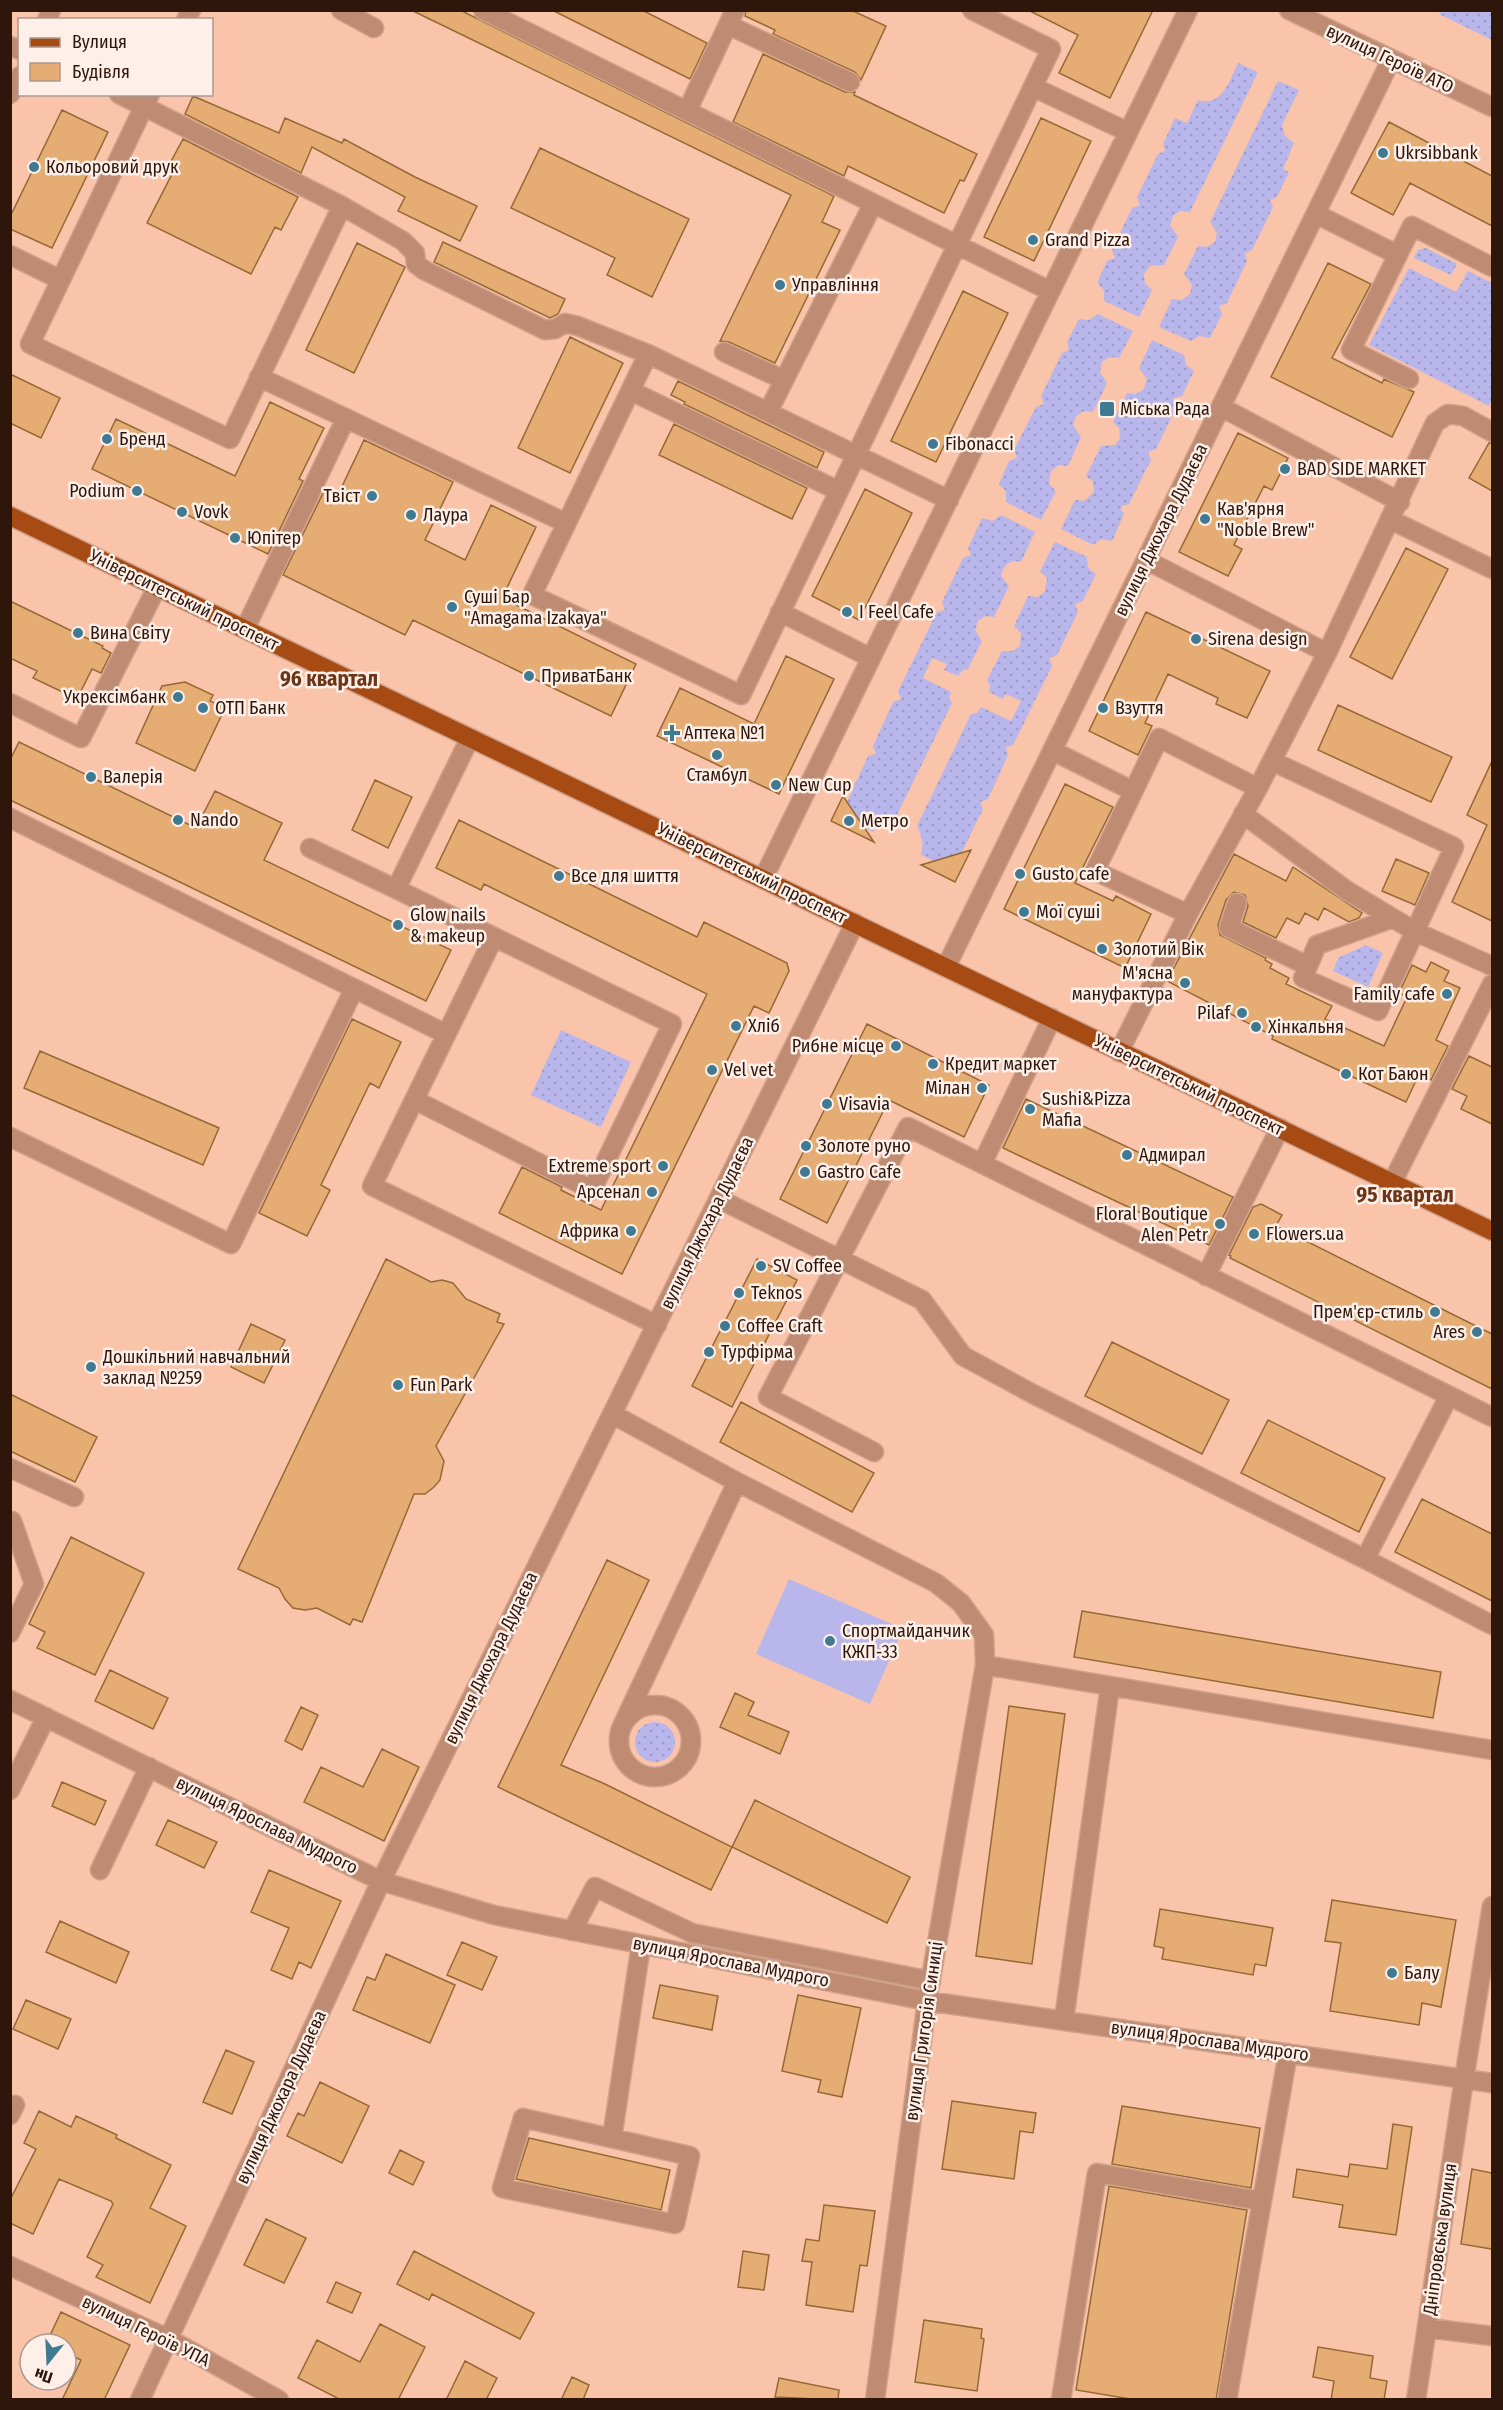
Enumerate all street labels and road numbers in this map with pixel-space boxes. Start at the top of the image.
street label: вулиця Героїв АТО [1323,20,1457,98]
street label: вулиця Джохара Дудаєва [1110,440,1212,620]
street label: Університетський проспект [85,544,283,656]
street label: Університетський проспект [653,817,851,929]
street label: Університетський проспект [1090,1029,1288,1141]
street label: вулиця Джохара Дудаєва [656,1133,758,1313]
street label: вулиця Джохара Дудаєва [440,1568,542,1748]
street label: вулиця Ярослава Мудрого [172,1771,362,1879]
street label: вулиця Ярослава Мудрого [631,1932,831,1992]
street label: вулиця Григорія Синиці [901,1940,947,2122]
street label: вулиця Джохара Дудаєва [231,2007,331,2187]
street label: вулиця Ярослава Мудрого [1110,2016,1310,2066]
street label: Дніпровська вулиця [1418,2162,1462,2317]
street label: вулиця Героїв УПА [78,2291,214,2372]

